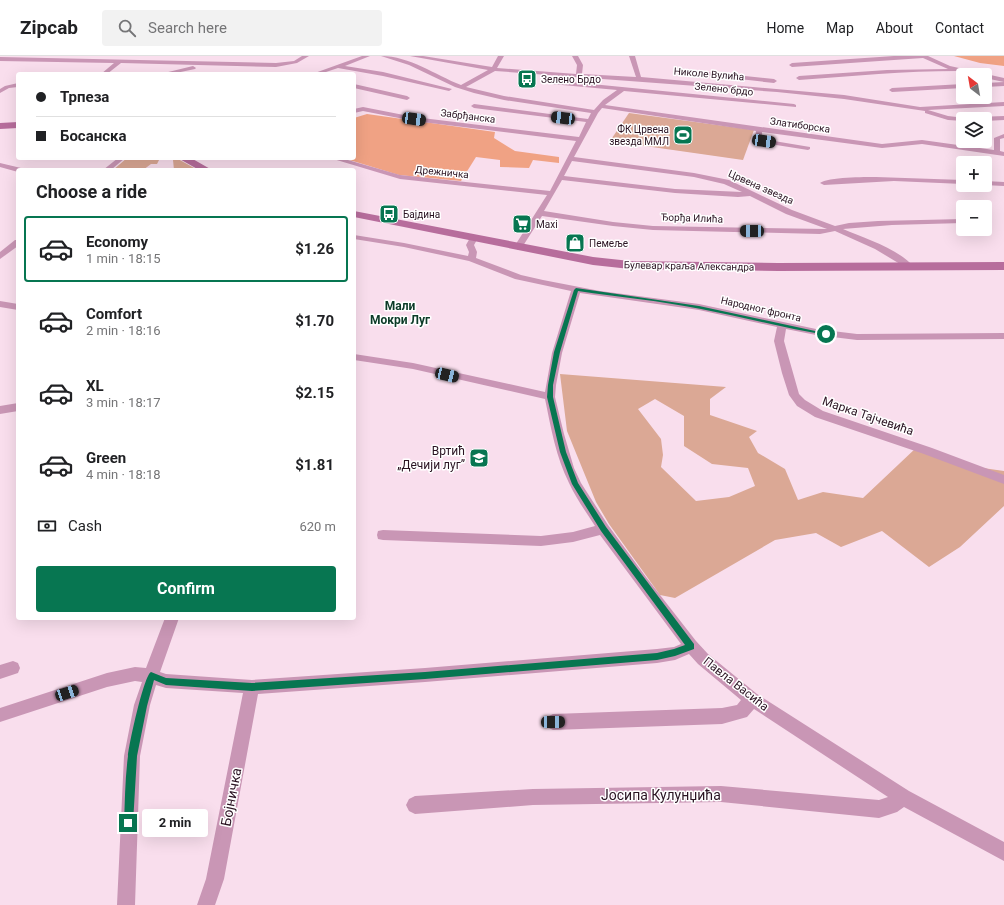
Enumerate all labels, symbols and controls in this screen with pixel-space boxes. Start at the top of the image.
search box [102,10,382,46]
text: Zipcab [20,16,78,39]
icon: search [116,17,138,39]
text: Search here [148,19,227,37]
text: Home [766,20,804,36]
text: Map [826,20,854,36]
text: About [876,20,913,36]
text: Contact [935,20,984,36]
street label: Николе Вулића [673,65,745,83]
bus stop icon: Зелено Брдо [516,68,538,90]
north arrow [956,68,992,104]
map controls [956,68,992,236]
place label: Зелено Брдо [541,74,601,85]
street label: Зелено брдо [694,80,754,98]
text: Трпеза [60,88,109,106]
street label: Забрђанска [440,107,496,125]
car [401,111,427,127]
car [550,111,576,125]
button: layers [956,112,992,148]
street label: Златиборска [769,115,831,135]
place label: ФК Црвена звезда ММЛ [609,123,669,147]
sports icon: ФК Црвена звезда ММЛ [672,124,694,146]
text: Босанска [60,127,126,145]
car [751,133,777,149]
button: + [956,156,992,192]
street label: Дрежничка [415,164,469,180]
street label: Црвена звезда [727,168,795,206]
text: Choose a ride [36,181,147,202]
button: − [956,200,992,236]
bus stop icon: Бајдина [378,203,400,225]
place label: Бајдина [403,209,440,220]
street label: Ђорђа Илића [661,211,723,225]
supermarket icon: Maxi [511,213,533,235]
place label: Maxi [536,219,558,230]
car [740,225,764,237]
icon: car [38,231,74,267]
shop icon: Пемеље [564,232,586,254]
text: Economy [86,233,148,251]
place label: Пемеље [589,238,628,249]
text: $1.26 [295,240,334,258]
text: 1 min · 18:15 [86,251,161,266]
street label: Булевар краља Александра [624,259,754,273]
street label: Народног фронта [720,294,802,324]
district label: Мали Мокри Луг [370,299,430,327]
icon: car [38,303,74,339]
text: Comfort [86,305,142,323]
text: $1.70 [295,312,334,330]
text: 2 min · 18:16 [86,323,161,338]
route start [817,325,835,343]
car [434,366,460,384]
icon: car [38,375,74,411]
text: XL [86,377,104,395]
text: $2.15 [295,384,334,402]
street label: Марка Тајчевића [821,394,915,438]
text: 3 min · 18:17 [86,395,161,410]
place label: Вртић „Дечији луг” [397,444,465,472]
icon: car [38,447,74,483]
school or university icon: Вртић „Дечији луг” [468,447,490,469]
text: Green [86,449,126,467]
text: $1.81 [295,456,334,474]
text: 4 min · 18:18 [86,467,161,482]
icon: cash [36,515,58,537]
text: Cash [68,517,102,535]
text: 620 m [299,519,336,534]
button: Confirm [36,566,336,612]
street label: Павла Васића [701,654,771,714]
car [54,684,80,702]
car [541,716,565,728]
street label: Бојничка [218,766,244,828]
street label: Јосипа Кулунџића [601,787,721,803]
callout: 2 min [142,809,208,837]
route end [119,814,137,832]
text: 2 min [159,815,191,830]

